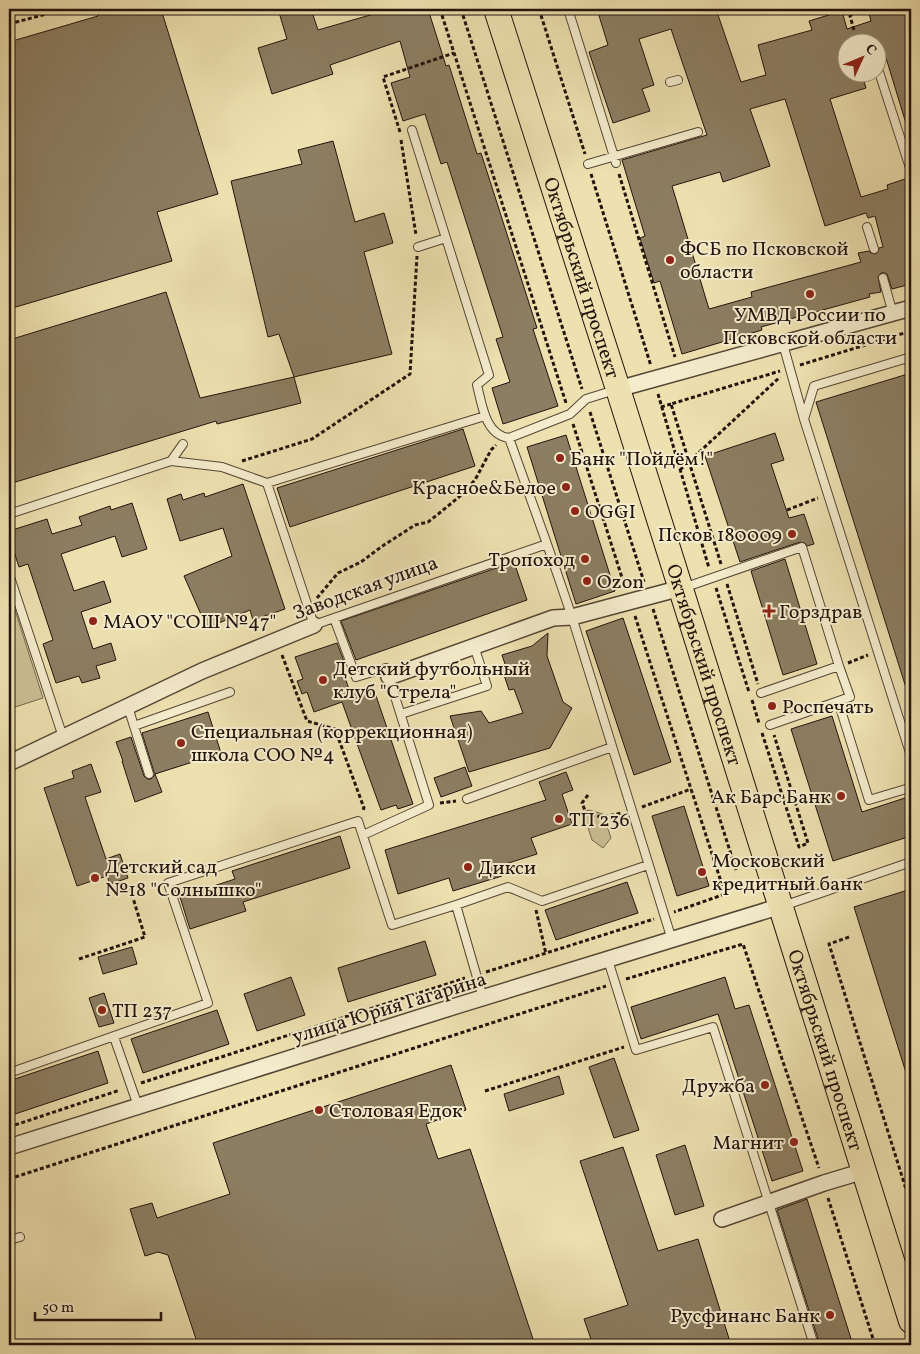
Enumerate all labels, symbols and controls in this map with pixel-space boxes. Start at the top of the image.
north arrow [838,32,888,82]
text: С [860,40,880,60]
street label: Октябрьский проспект [535,174,626,382]
place label: ФСБ по Псковской области [680,236,849,287]
marker: ФСБ по Псковской области [664,254,676,266]
marker: УМВД России по Псковской области [804,288,816,300]
place label: УМВД России по Псковской области [723,302,897,353]
place label: Банк "Пойдём!" [570,446,713,474]
marker: Банк "Пойдём!" [554,452,566,464]
place label: Красное&Белое [412,475,556,503]
marker: Красное&Белое [560,481,572,493]
place label: OGGI [585,499,636,527]
marker: OGGI [569,505,581,517]
place label: Псков 180009 [658,522,782,550]
marker: Псков 180009 [786,528,798,540]
place label: Тропоход [488,547,575,575]
street label: Заводская улица [289,550,442,628]
marker: Тропоход [579,553,591,565]
street label: Октябрьский проспект [658,561,748,770]
place label: Ozon [597,569,644,597]
marker: Ozon [581,575,593,587]
place label: Горздрав [779,599,862,627]
marker: Горздрав [763,605,775,617]
place label: МАОУ "СОШ №47" [103,609,276,637]
marker: МАОУ "СОШ №47" [87,615,99,627]
place label: Детский футбольный клуб "Стрела" [333,656,530,707]
marker: Детский футбольный клуб "Стрела" [317,674,329,686]
place label: Роспечать [782,694,874,722]
marker: Роспечать [766,700,778,712]
place label: Специальная (коррекционная) школа СОО №4 [191,719,473,770]
marker: Специальная (коррекционная) школа СОО №4 [175,737,187,749]
place label: Ак Барс Банк [711,784,831,812]
marker: Ак Барс Банк [835,790,847,802]
place label: ТП 236 [569,807,630,835]
marker: ТП 236 [553,813,565,825]
place label: Московский кредитный банк [712,848,863,899]
place label: Детский сад №18 "Солнышко" [105,854,262,905]
place label: Дикси [478,855,536,883]
marker: Дикси [462,861,474,873]
marker: Московский кредитный банк [696,866,708,878]
marker: Детский сад №18 "Солнышко" [89,872,101,884]
street label: Октябрьский проспект [779,946,869,1155]
street label: улица Юрия Гагарина [289,966,490,1052]
place label: ТП 237 [112,998,172,1026]
marker: ТП 237 [96,1004,108,1016]
place label: Дружба [682,1073,755,1101]
marker: Дружба [759,1079,771,1091]
place label: Столовая Едок [329,1098,463,1126]
marker: Столовая Едок [313,1104,325,1116]
place label: Магнит [712,1130,784,1158]
marker: Магнит [788,1136,800,1148]
scale bar [35,1289,161,1321]
text: 50 m [42,1298,74,1319]
place label: Русфинанс Банк [670,1303,820,1331]
marker: Русфинанс Банк [824,1309,836,1321]

